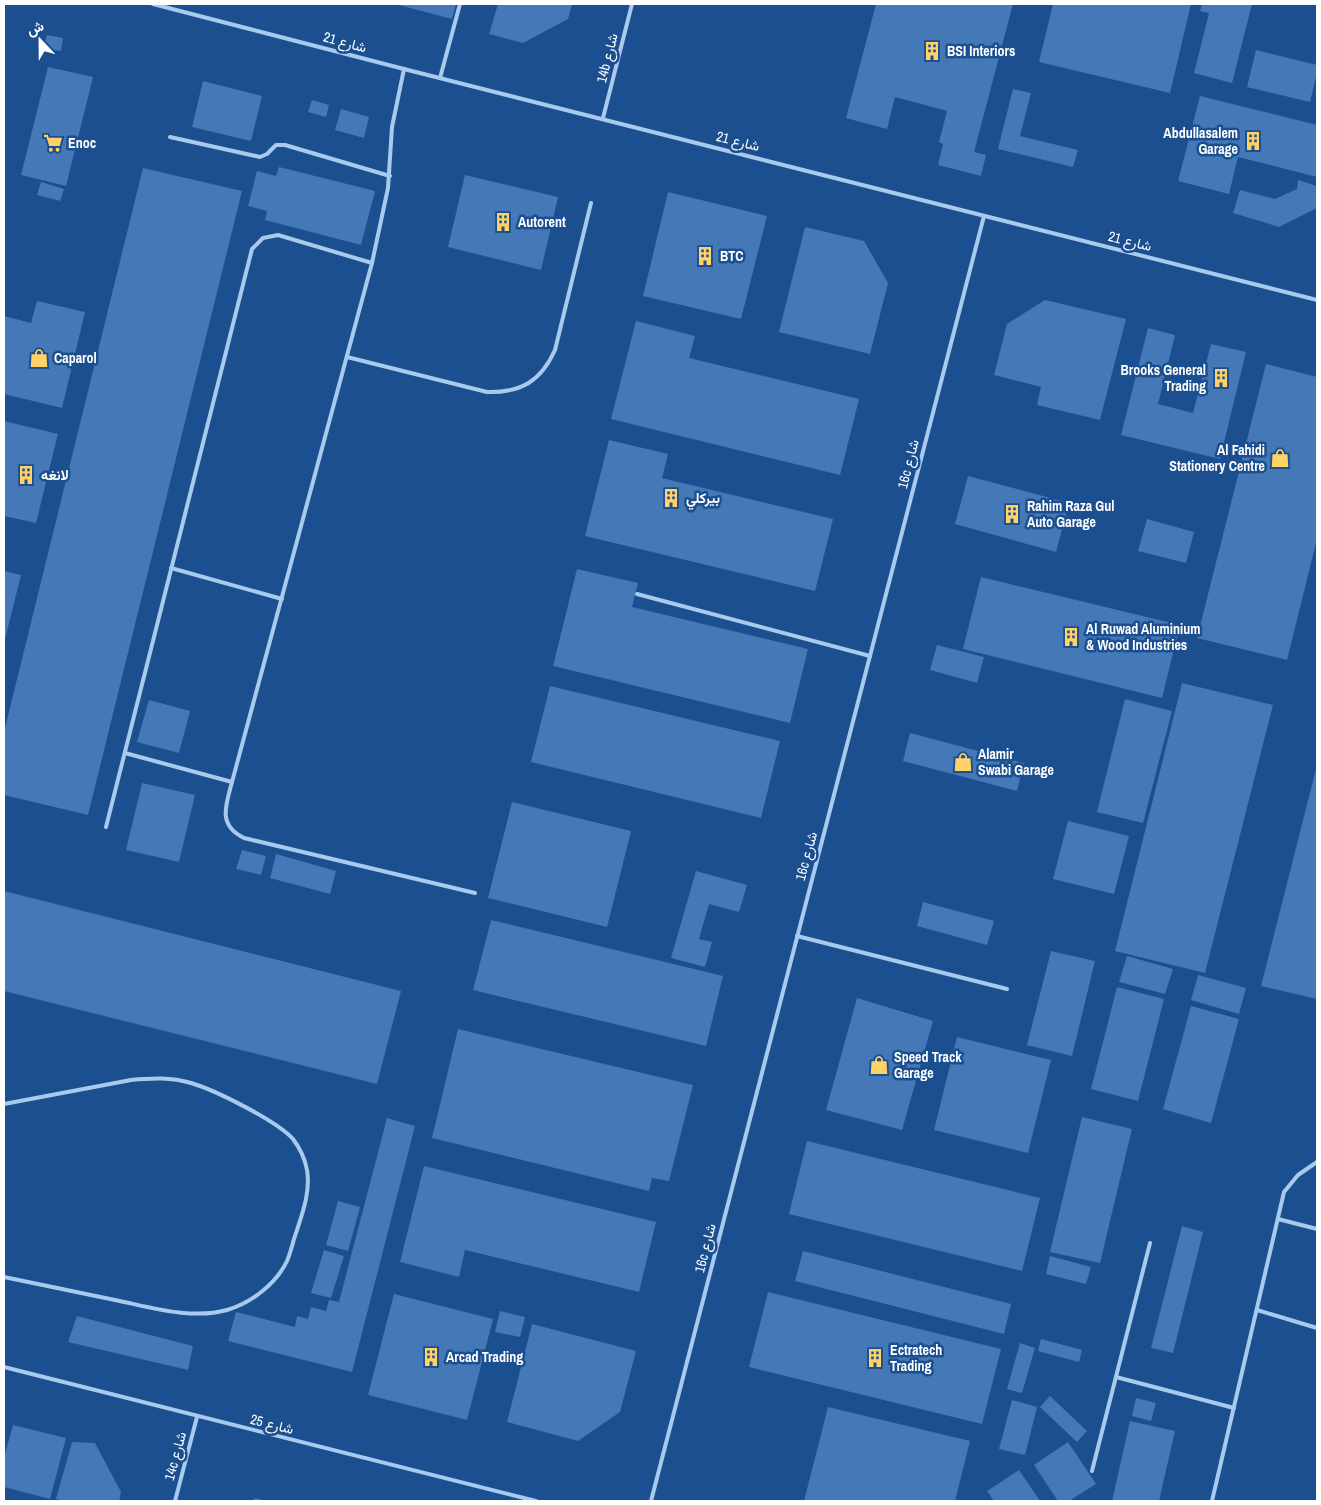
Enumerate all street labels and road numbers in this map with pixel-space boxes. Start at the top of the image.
street label: شارع 21 [321,28,369,58]
street label: 14b شارع [592,31,624,85]
street label: شارع 21 [714,127,762,157]
street label: شارع 21 [1106,227,1154,257]
street label: 16c شارع [893,438,925,491]
street label: 16c شارع [791,830,823,883]
street label: 16c شارع [690,1222,722,1275]
street label: شارع 25 [248,1410,296,1440]
street label: 14c شارع [160,1430,192,1483]

